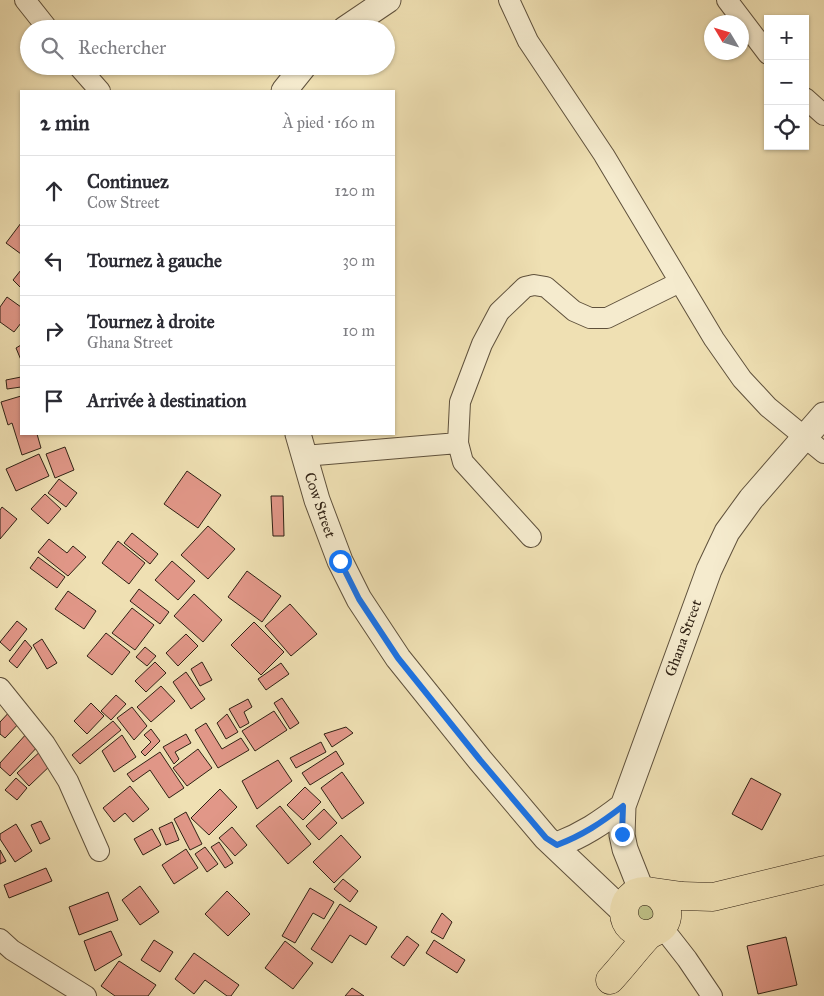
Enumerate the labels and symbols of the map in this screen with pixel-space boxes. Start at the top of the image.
north arrow [704,15,749,60]
street label: Cow Street [300,470,340,541]
route start [329,550,352,573]
street label: Ghana Street [661,596,705,679]
route end [611,823,634,846]

